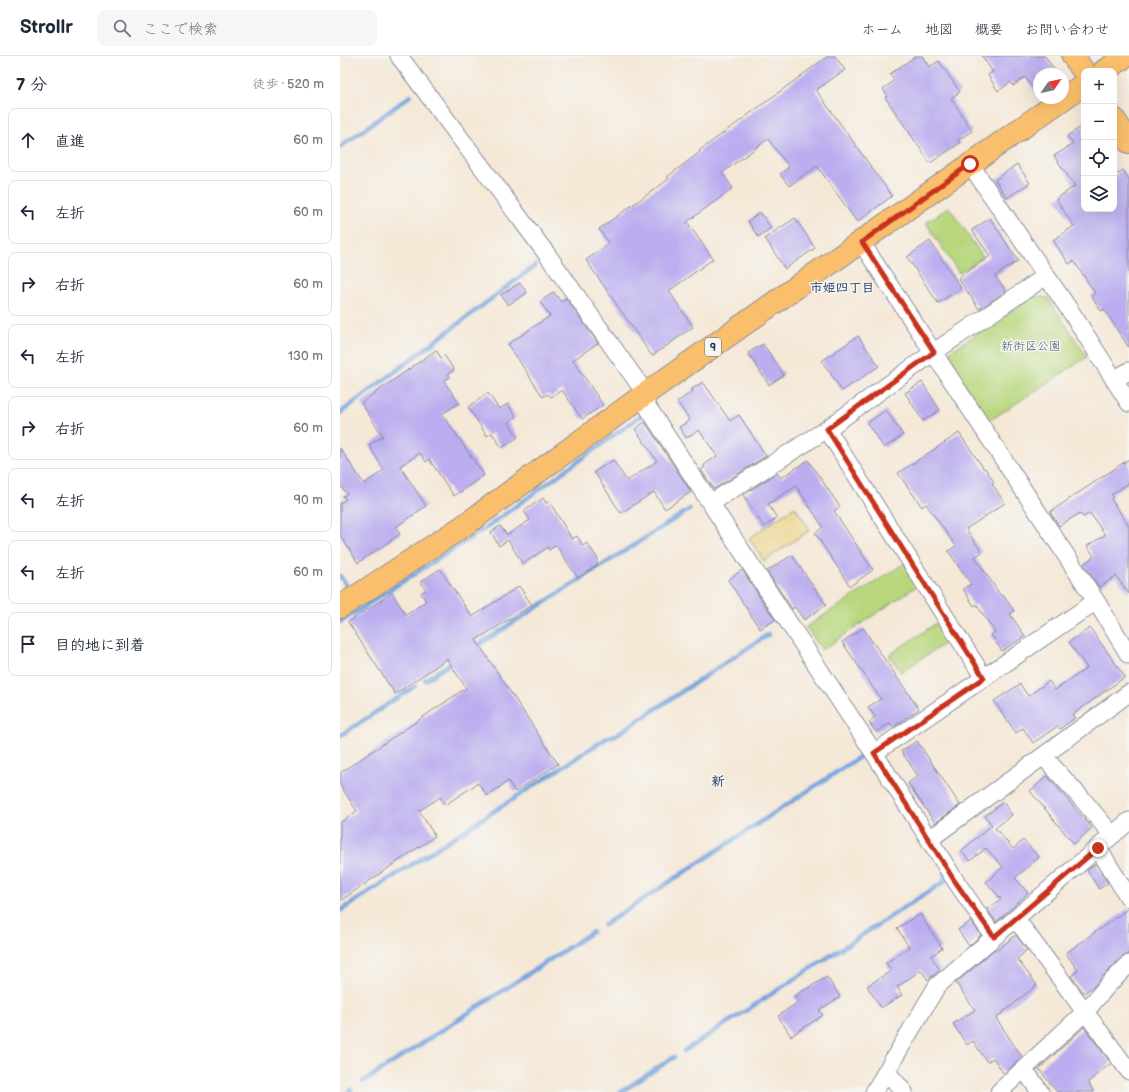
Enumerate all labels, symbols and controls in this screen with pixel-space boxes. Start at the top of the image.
search box [97,10,377,46]
text: Strollr [20,16,73,39]
icon: search [111,17,133,39]
text: ここで検索 [143,20,218,39]
text: ホーム [862,21,903,38]
text: 地図 [925,21,953,38]
text: 概要 [975,21,1003,38]
text: お問い合わせ [1025,21,1109,38]
north arrow [1033,68,1069,104]
map controls [1081,68,1117,212]
button: + [1081,68,1117,104]
text: 7 分 [16,75,47,95]
text: 徒歩 · 520 m [252,76,324,92]
button: − [1081,104,1117,140]
icon: ahead [17,129,39,151]
text: 直進 [55,132,85,151]
text: 60 m [293,132,323,148]
button: locate [1081,140,1117,176]
route start [961,155,979,173]
button: layers [1081,176,1117,212]
icon: left [17,201,39,223]
text: 左折 [55,204,85,223]
text: 60 m [293,204,323,220]
icon: right [17,273,39,295]
text: 右折 [55,276,85,295]
text: 60 m [293,276,323,292]
district label: 市姫四丁目 [809,280,875,296]
road number: 9 [705,338,721,356]
park label: 新街区公園 [1001,339,1061,354]
icon: left [17,345,39,367]
text: 左折 [55,348,85,367]
text: 130 m [288,348,323,364]
icon: right [17,417,39,439]
text: 右折 [55,420,85,439]
text: 60 m [293,420,323,436]
icon: left [17,489,39,511]
text: 左折 [55,492,85,511]
text: 90 m [294,492,323,508]
icon: left [17,561,39,583]
text: 左折 [55,564,85,583]
text: 60 m [293,564,323,580]
icon: arrive [17,633,39,655]
text: 目的地に到着 [55,636,145,655]
district label: 新 [711,773,725,790]
route end [1089,839,1107,857]

